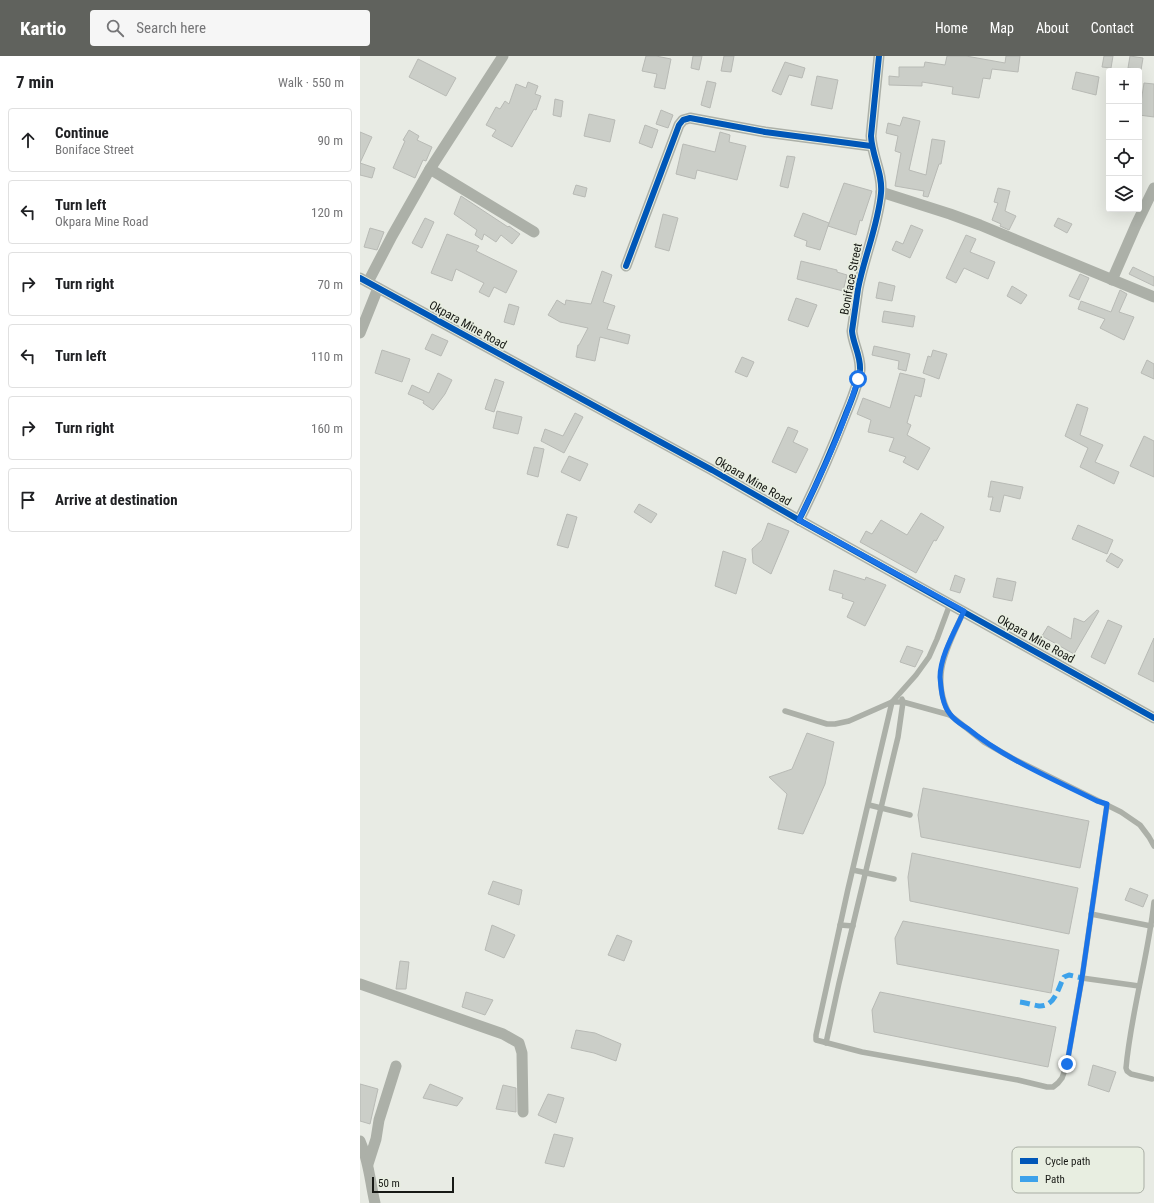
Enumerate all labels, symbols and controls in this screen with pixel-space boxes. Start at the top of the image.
search box [90,10,370,46]
text: Kartio [20,17,66,40]
icon: search [104,17,126,39]
text: Search here [136,19,206,37]
text: Home [935,20,968,36]
text: Map [990,20,1014,36]
text: About [1036,20,1069,36]
text: Contact [1091,20,1134,36]
map controls [1106,68,1142,212]
button: + [1106,68,1142,104]
text: 7 min [16,72,54,92]
text: Walk · 550 m [278,75,344,90]
button: − [1106,104,1142,140]
text: Continue [55,124,109,142]
icon: ahead [17,129,39,151]
text: 90 m [317,133,343,148]
button: locate [1106,140,1142,176]
text: Boniface Street [55,142,134,157]
button: layers [1106,176,1142,212]
text: Turn left [55,196,106,214]
icon: left [17,201,39,223]
text: 120 m [311,205,343,220]
text: Okpara Mine Road [55,214,149,229]
street label: Boniface Street [837,242,865,316]
icon: right [17,273,39,295]
text: Turn right [55,275,114,293]
text: 70 m [317,277,343,292]
street label: Okpara Mine Road [427,298,509,352]
icon: left [17,345,39,367]
text: Turn left [55,347,106,365]
text: 110 m [311,349,343,364]
route start [849,370,867,388]
icon: right [17,417,39,439]
text: Turn right [55,419,114,437]
text: 160 m [311,421,343,436]
street label: Okpara Mine Road [712,453,794,509]
icon: arrive [17,489,39,511]
text: Arrive at destination [55,491,178,509]
street label: Okpara Mine Road [995,612,1077,666]
route end [1058,1055,1076,1073]
legend [1012,1147,1144,1193]
text: Cycle path [1045,1155,1090,1168]
text: Path [1045,1173,1065,1186]
scale bar [372,1175,454,1194]
text: 50 m [378,1177,400,1190]

